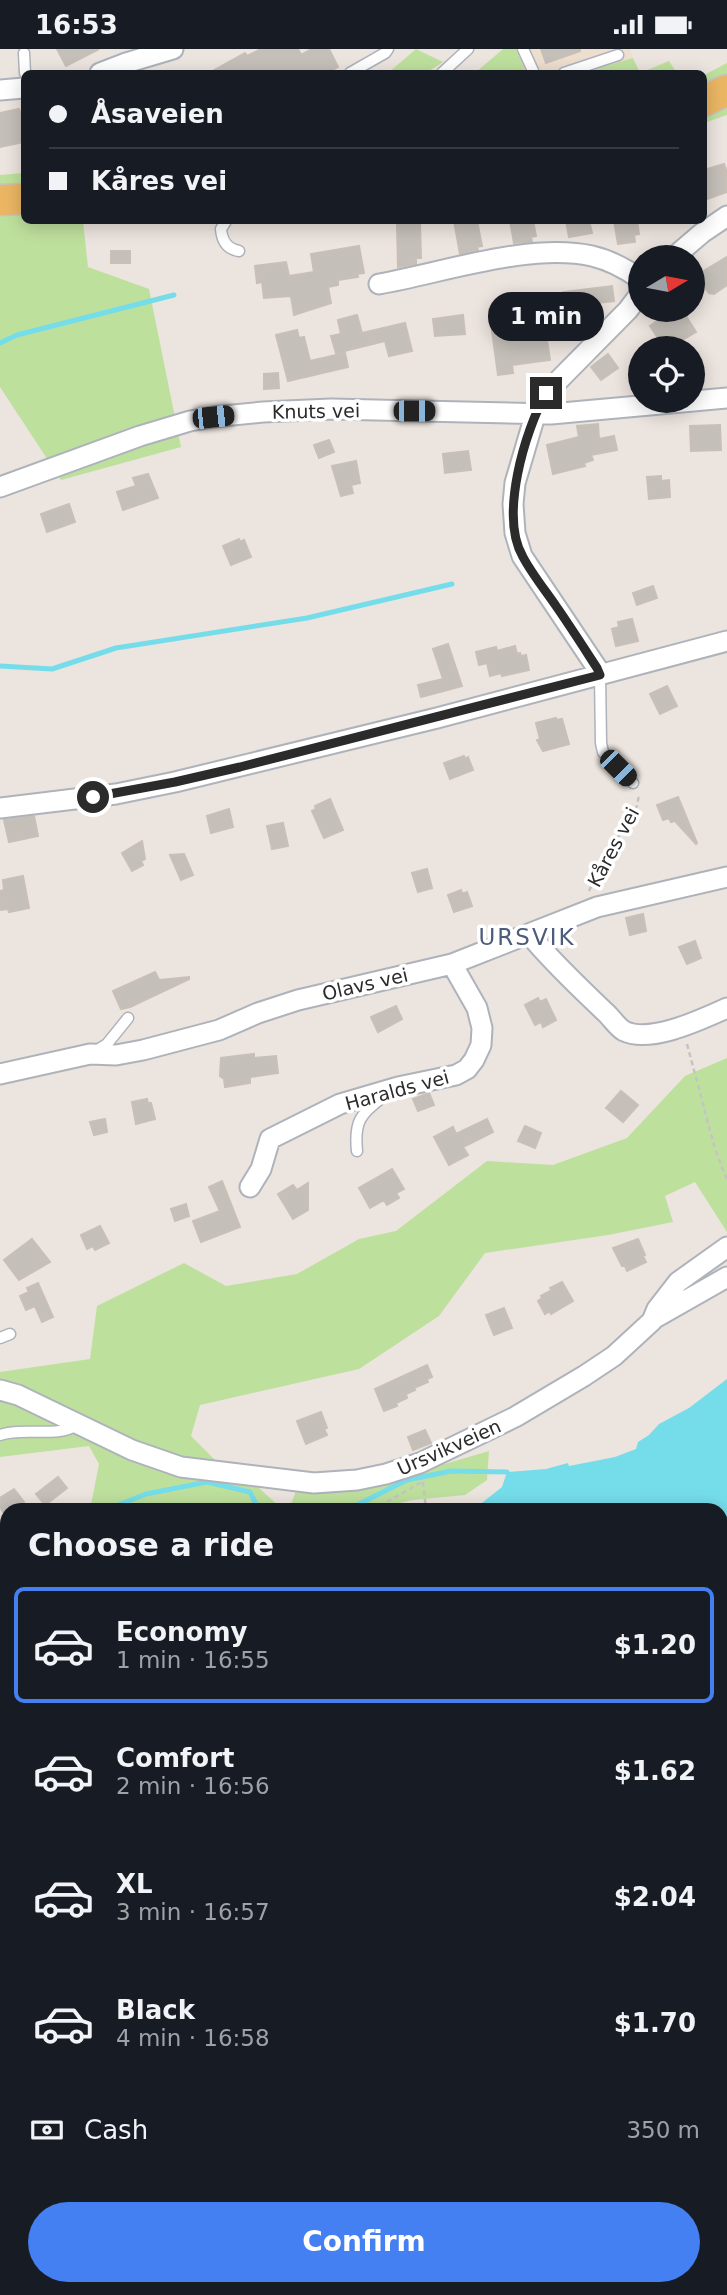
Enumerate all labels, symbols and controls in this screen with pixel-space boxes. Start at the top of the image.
text: 16:53 [35,10,118,40]
text: Åsaveien [91,99,224,129]
text: Kåres vei [91,166,227,196]
north arrow [628,245,705,322]
map controls [628,245,705,413]
callout: 1 min [488,292,604,341]
text: 1 min [510,303,582,329]
button: locate [628,336,705,413]
route end [530,377,562,409]
street label: Knuts vei [272,399,360,423]
car [394,401,436,422]
car [192,404,235,430]
car [596,746,641,790]
route start [77,781,109,813]
street label: Kåres vei [583,803,643,891]
district label: URSVIK [478,924,576,950]
street label: Olavs vei [320,963,410,1005]
street label: Haralds vei [343,1066,451,1114]
street label: Ursvikveien [394,1414,504,1480]
text: Choose a ride [28,1526,274,1564]
icon: car [32,1614,95,1677]
text: Economy [116,1617,247,1647]
text: $1.20 [614,1630,696,1660]
text: 1 min · 16:55 [116,1647,270,1673]
icon: car [32,1740,95,1803]
text: Comfort [116,1743,234,1773]
text: $1.62 [614,1756,696,1786]
text: 2 min · 16:56 [116,1773,270,1799]
icon: car [32,1866,95,1929]
text: XL [116,1869,153,1899]
text: $2.04 [614,1882,696,1912]
text: 3 min · 16:57 [116,1899,270,1925]
icon: car [32,1992,95,2055]
text: Black [116,1995,195,2025]
text: $1.70 [614,2008,696,2038]
text: 4 min · 16:58 [116,2025,270,2051]
icon: cash [28,2111,66,2149]
text: Cash [84,2115,148,2145]
text: 350 m [626,2117,700,2143]
button: Confirm [28,2202,700,2282]

